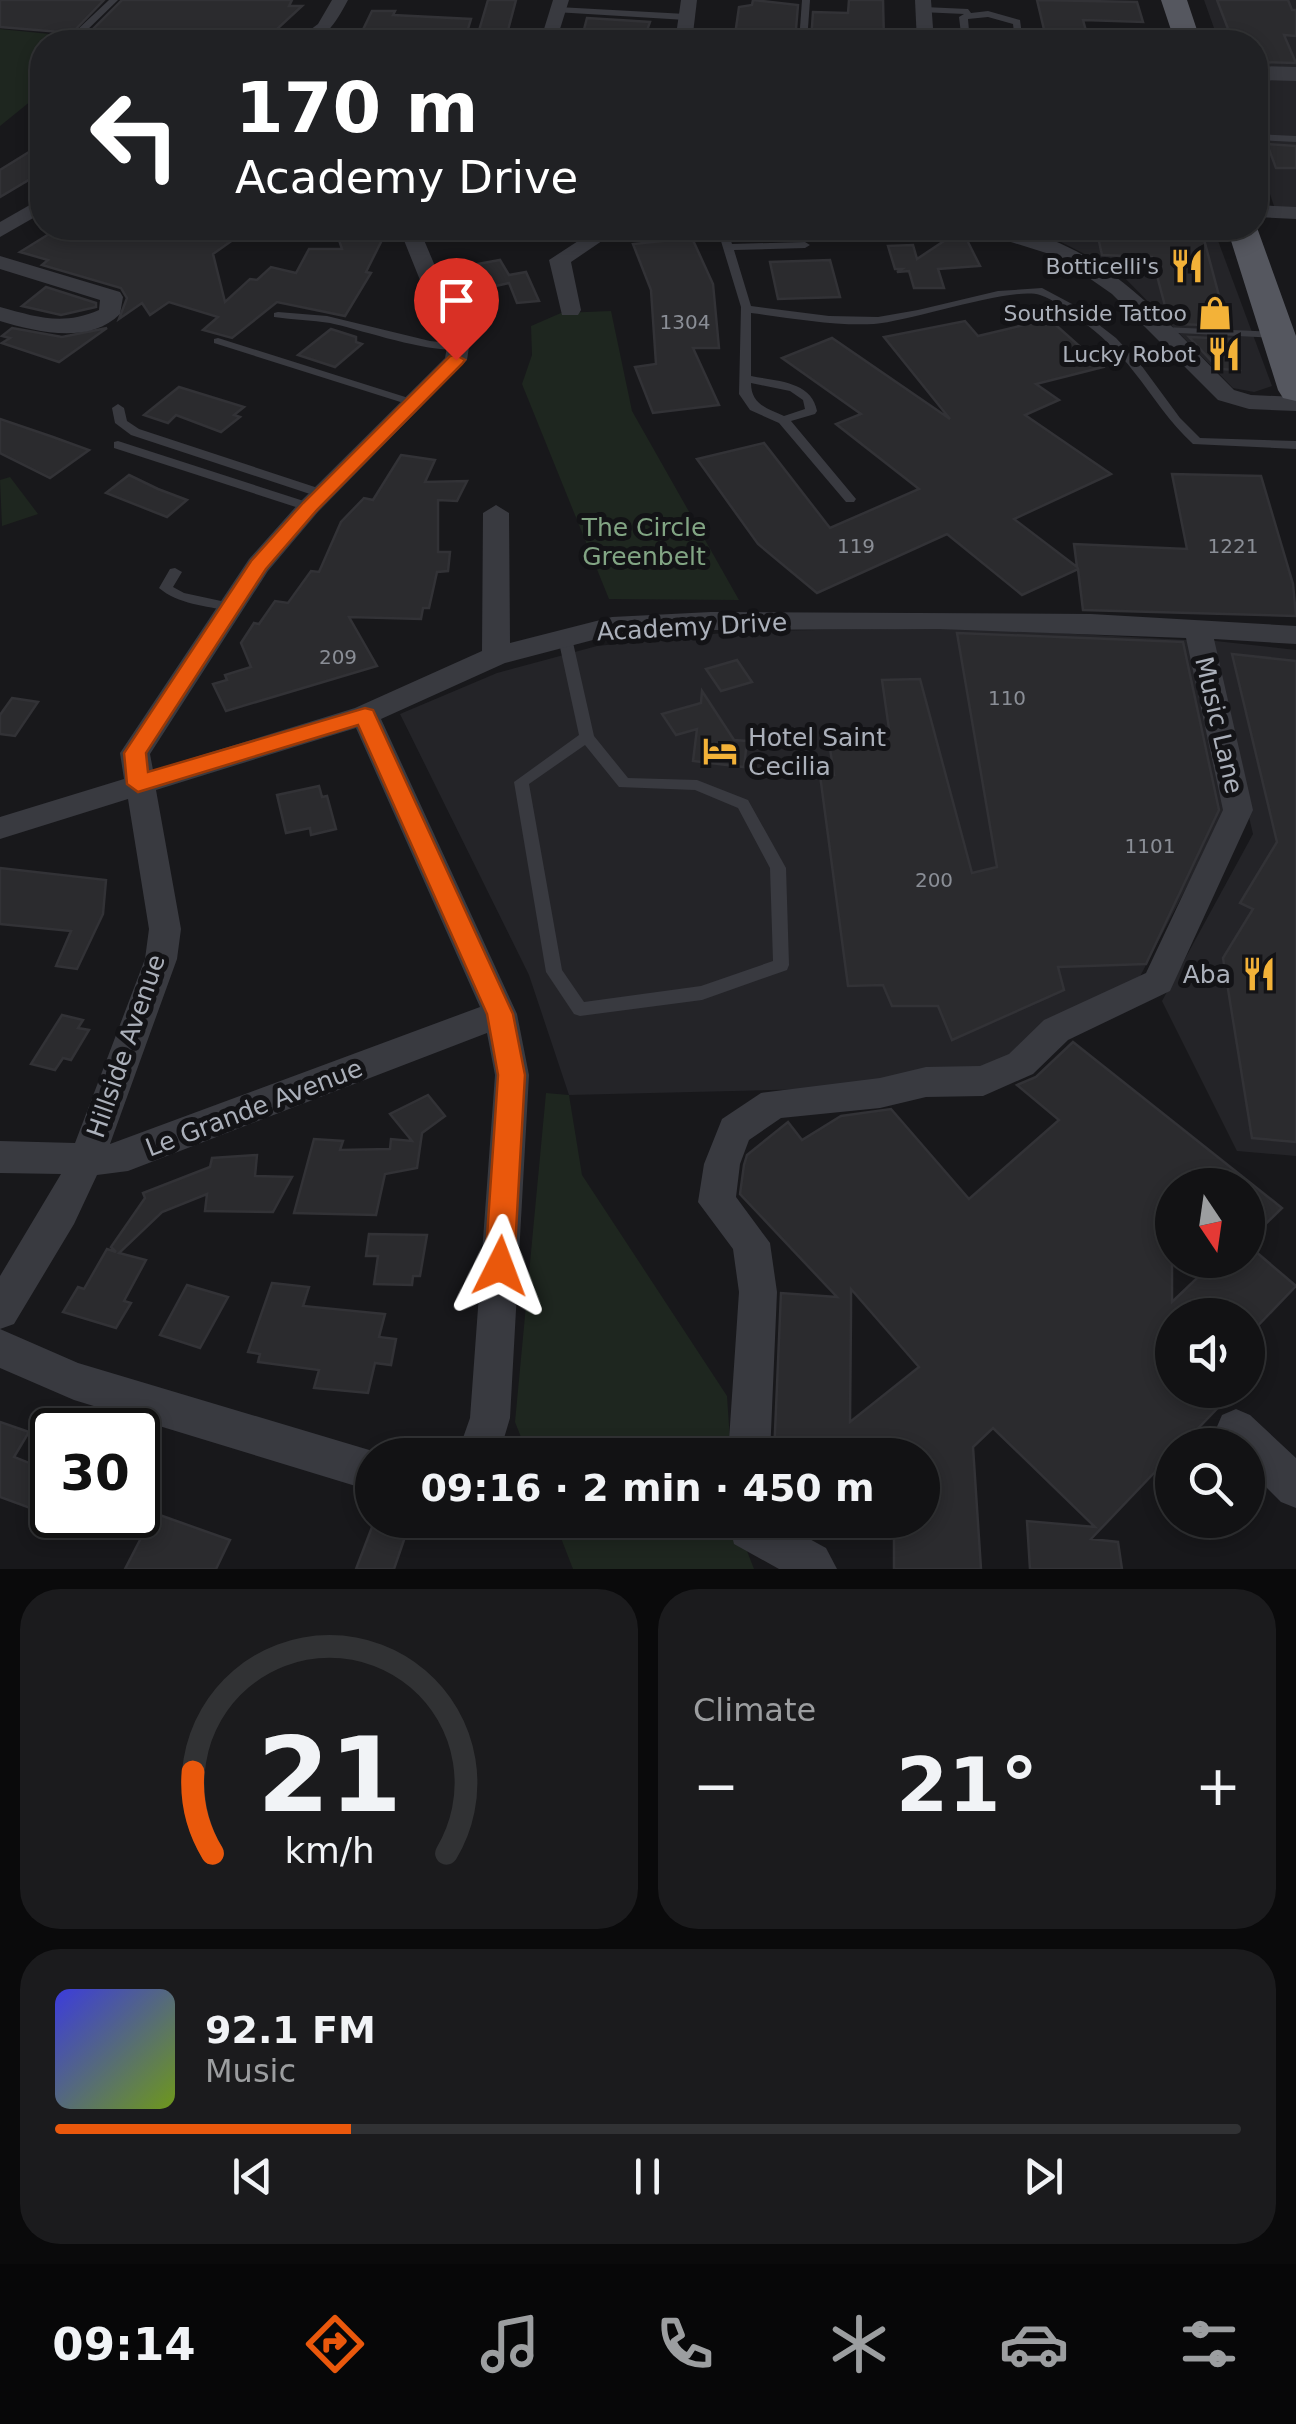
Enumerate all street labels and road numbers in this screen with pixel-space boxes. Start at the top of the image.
street label: Academy Drive [596,608,788,646]
street label: Music Lane [1189,654,1249,796]
street label: Hillside Avenue [81,951,171,1141]
street label: Le Grande Avenue [142,1053,366,1163]

